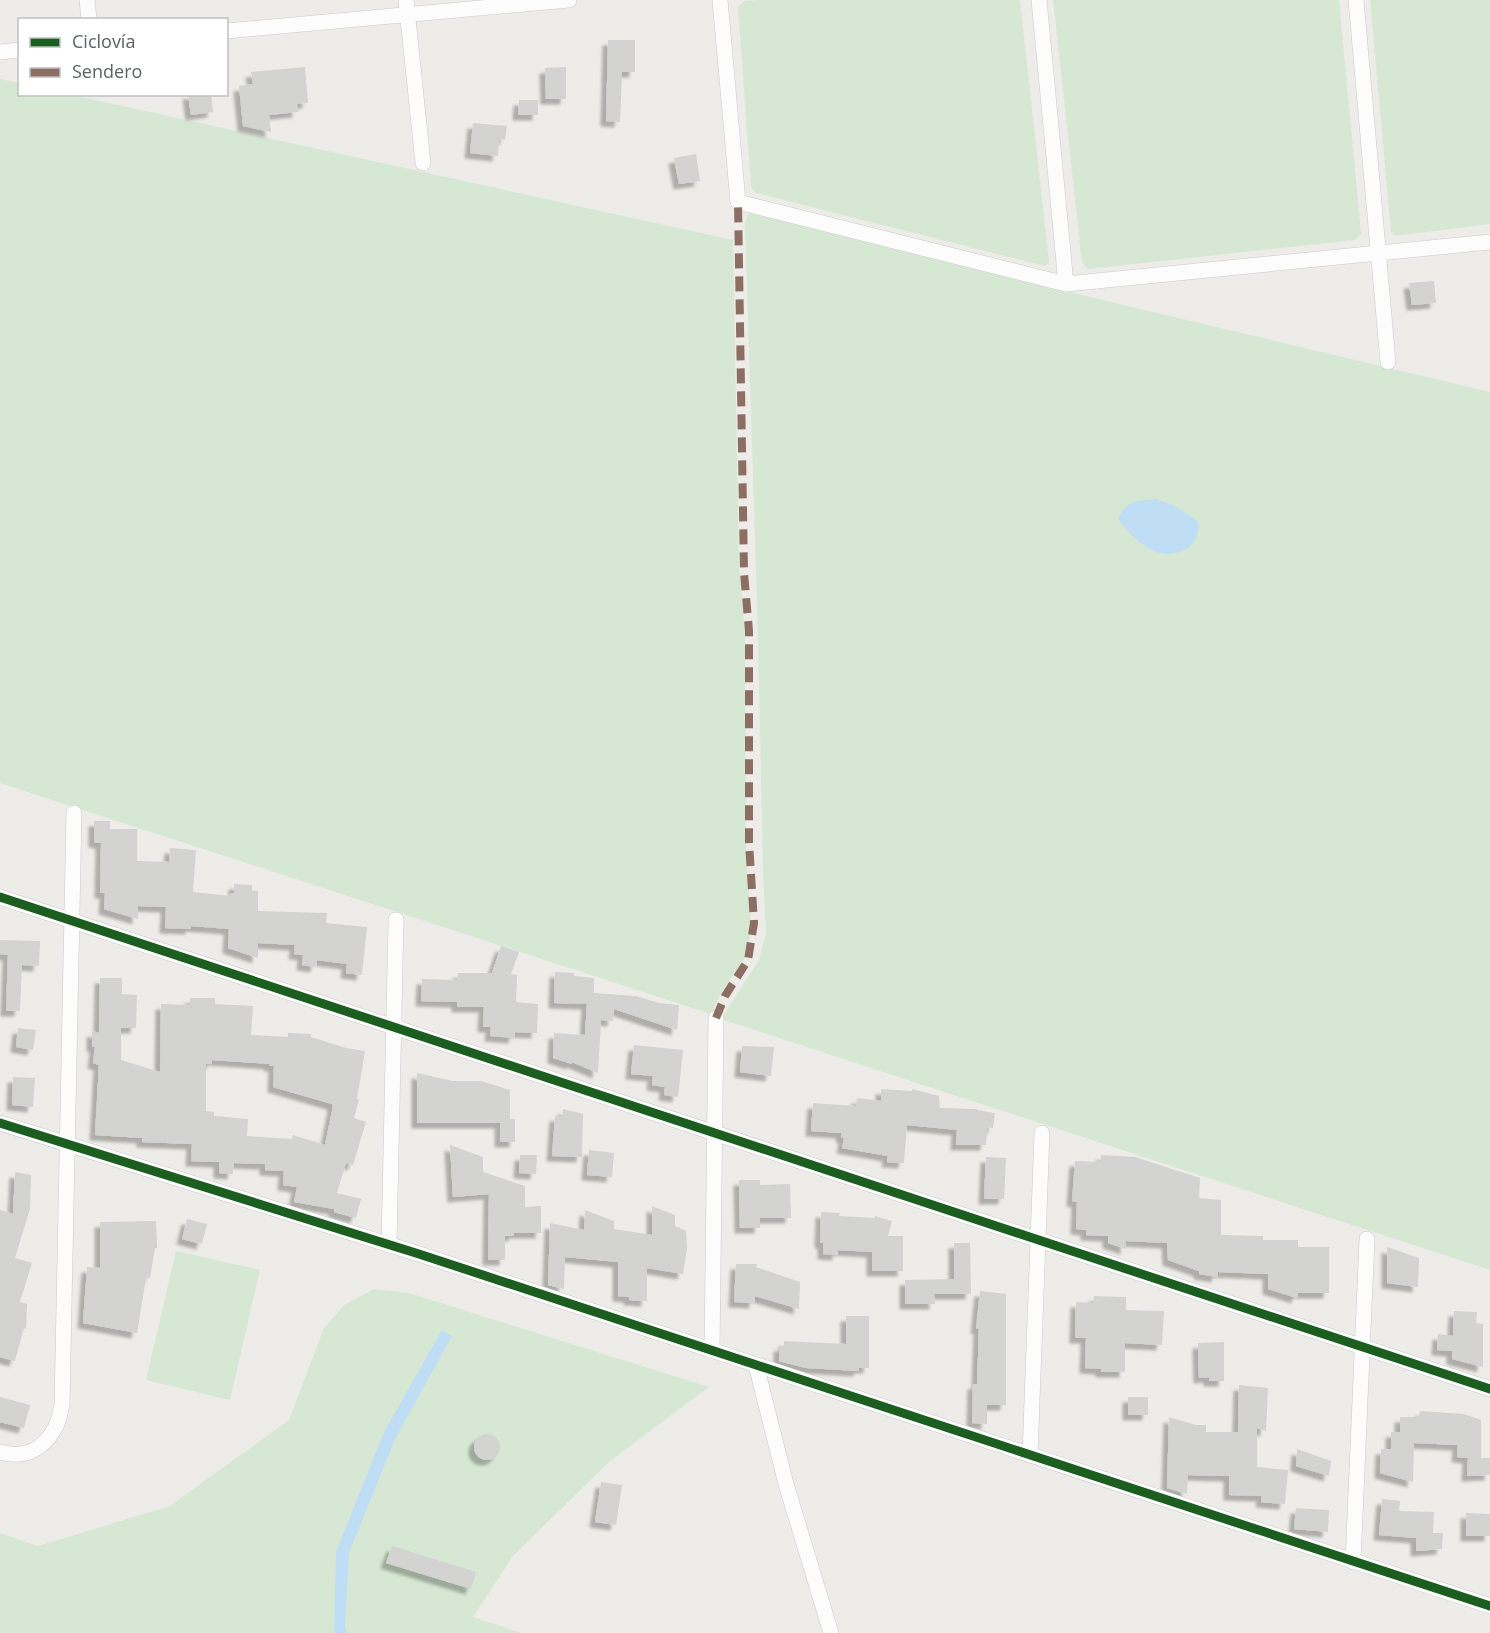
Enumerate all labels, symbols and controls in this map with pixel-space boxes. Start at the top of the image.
legend [18,18,228,96]
text: Ciclovía [72,29,135,53]
text: Sendero [72,59,142,83]

